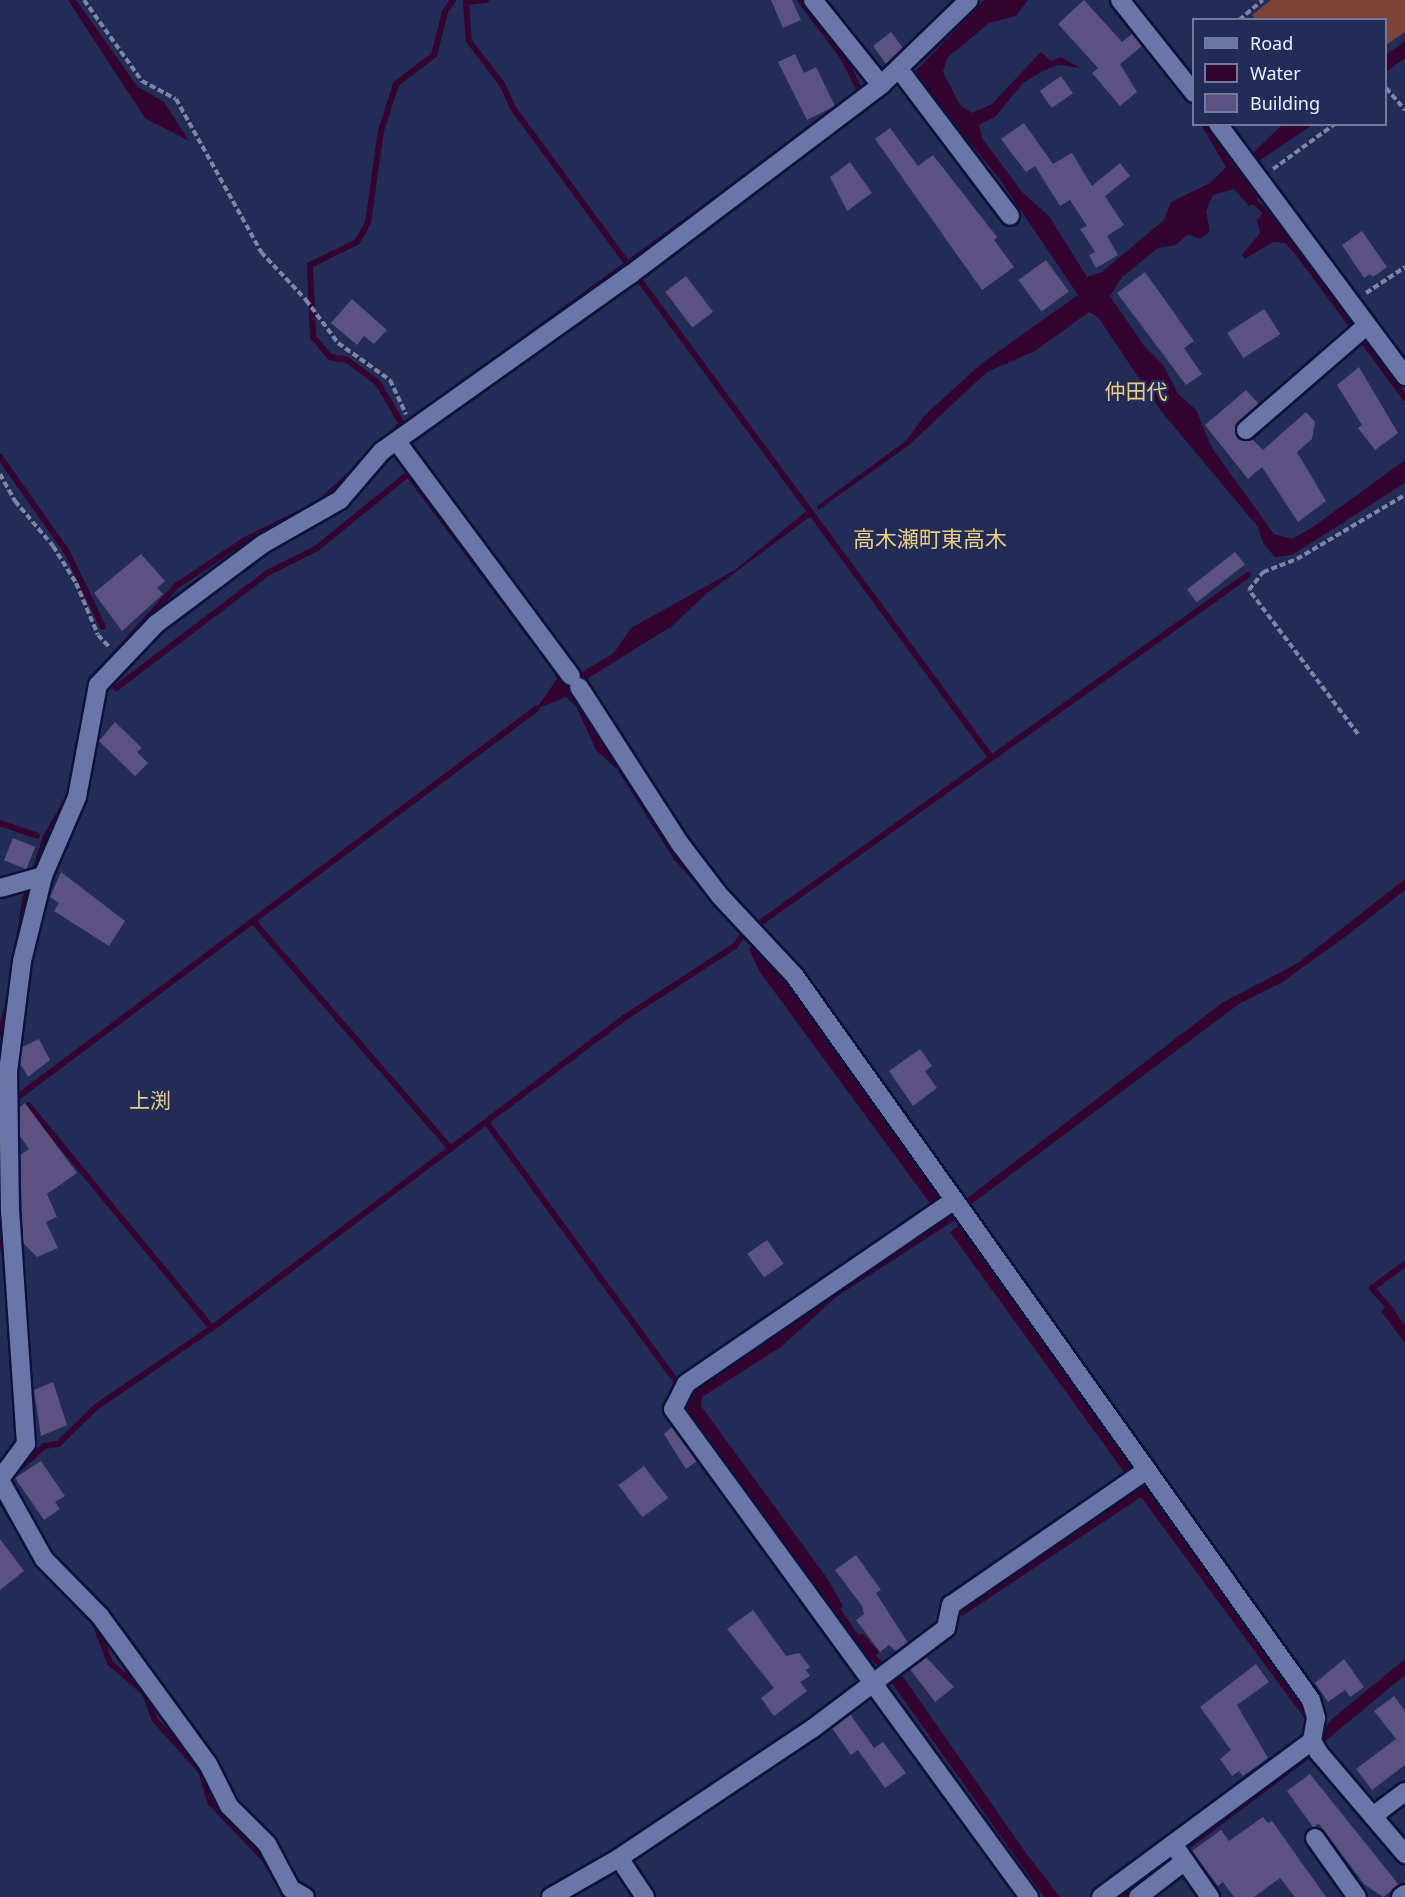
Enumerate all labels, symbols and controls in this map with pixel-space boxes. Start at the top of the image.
legend [1192,18,1387,126]
text: Road [1250,31,1293,55]
text: Water [1250,61,1301,85]
text: Building [1250,91,1320,115]
district label: 仲田代 [1105,378,1167,404]
district label: 高木瀬町東高木 [853,526,1007,552]
district label: 上渕 [129,1087,171,1113]

